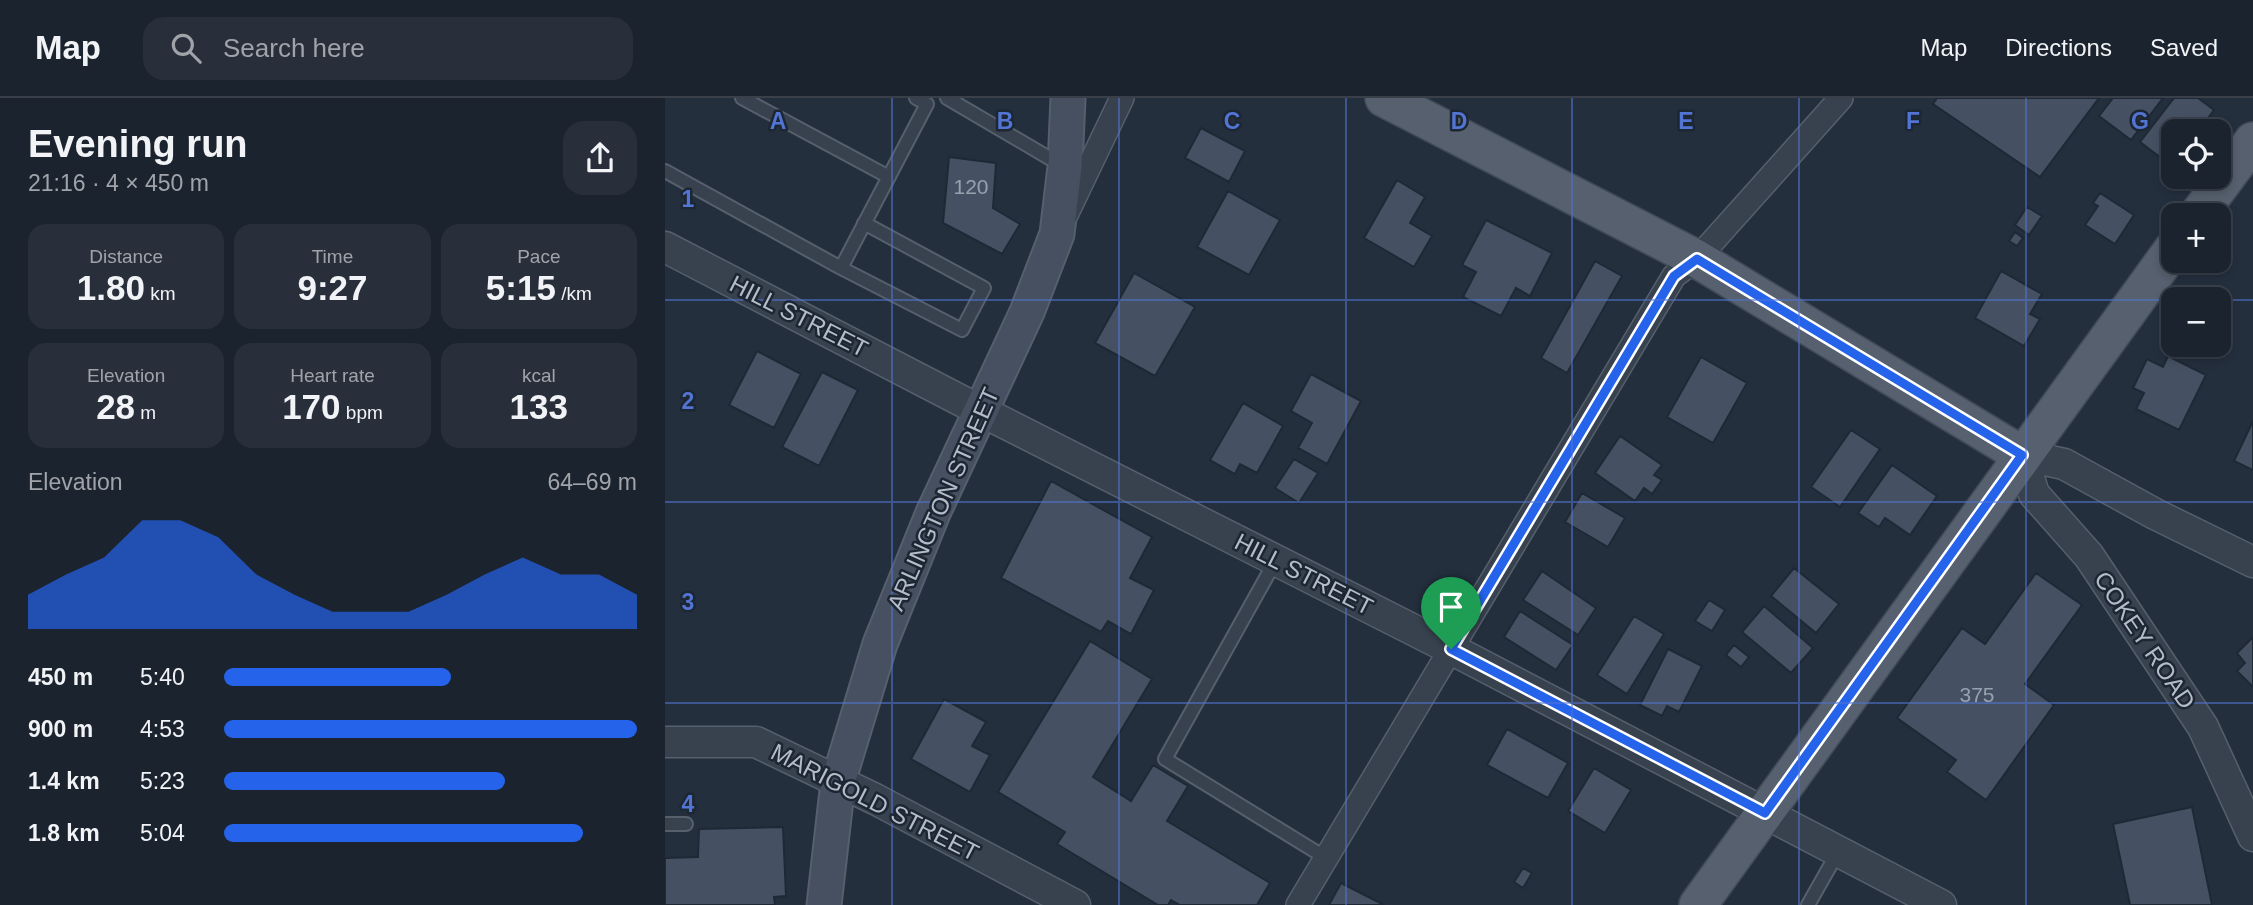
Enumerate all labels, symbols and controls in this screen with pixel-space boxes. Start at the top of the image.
search box [143,17,633,80]
text: Map [35,29,101,66]
icon: search [167,29,205,67]
text: Search here [223,33,365,63]
text: Map [1921,34,1967,61]
text: Directions [2005,34,2112,61]
text: Saved [2150,34,2218,61]
text: A [770,108,786,134]
text: B [997,108,1013,134]
text: C [1224,108,1240,134]
text: D [1451,108,1467,134]
text: E [1678,108,1694,134]
text: F [1906,108,1920,134]
text: G [2131,108,2149,134]
map controls [2161,119,2231,357]
button: locate [2161,119,2231,189]
button: share [563,121,637,195]
text: Evening run [28,123,248,165]
text: 21:16 · 4 × 450 m [28,170,209,196]
house number: 120 [953,175,989,198]
text: 1 [682,186,695,212]
button: + [2161,203,2231,273]
text: Distance [89,246,163,267]
text: Time [312,246,353,267]
text: Pace [517,246,560,267]
text: 1.80 [77,268,145,307]
text: 9:27 [297,268,368,307]
text: 5:15 [486,268,556,307]
street label: HILL STREET [726,270,873,362]
text: km [145,283,176,304]
text: /km [556,283,592,304]
button: − [2161,287,2231,357]
text: Elevation [87,365,165,386]
text: Heart rate [290,365,375,386]
text: kcal [522,365,556,386]
street label: ARLINGTON STREET [882,383,1004,615]
text: 28 [96,387,135,426]
text: 170 [282,387,341,426]
text: 133 [510,387,568,426]
text: 2 [682,388,694,414]
text: m [135,402,156,423]
text: bpm [341,402,383,423]
text: Elevation [28,469,123,495]
text: 64–69 m [547,469,637,495]
street label: HILL STREET [1231,528,1378,620]
street label: COKEY ROAD [2089,566,2201,714]
pin [1421,577,1481,649]
icon: arrive [1432,588,1470,626]
text: 3 [682,589,694,615]
text: 450 m [28,664,93,690]
text: 5:40 [140,664,185,690]
house number: 375 [1959,683,1995,706]
text: 900 m [28,716,93,742]
text: 4:53 [140,716,185,742]
street label: MARIGOLD STREET [767,738,984,866]
text: 1.4 km [28,768,100,794]
text: 5:23 [140,768,185,794]
text: 4 [682,791,695,817]
text: 1.8 km [28,820,100,846]
text: 5:04 [140,820,185,846]

